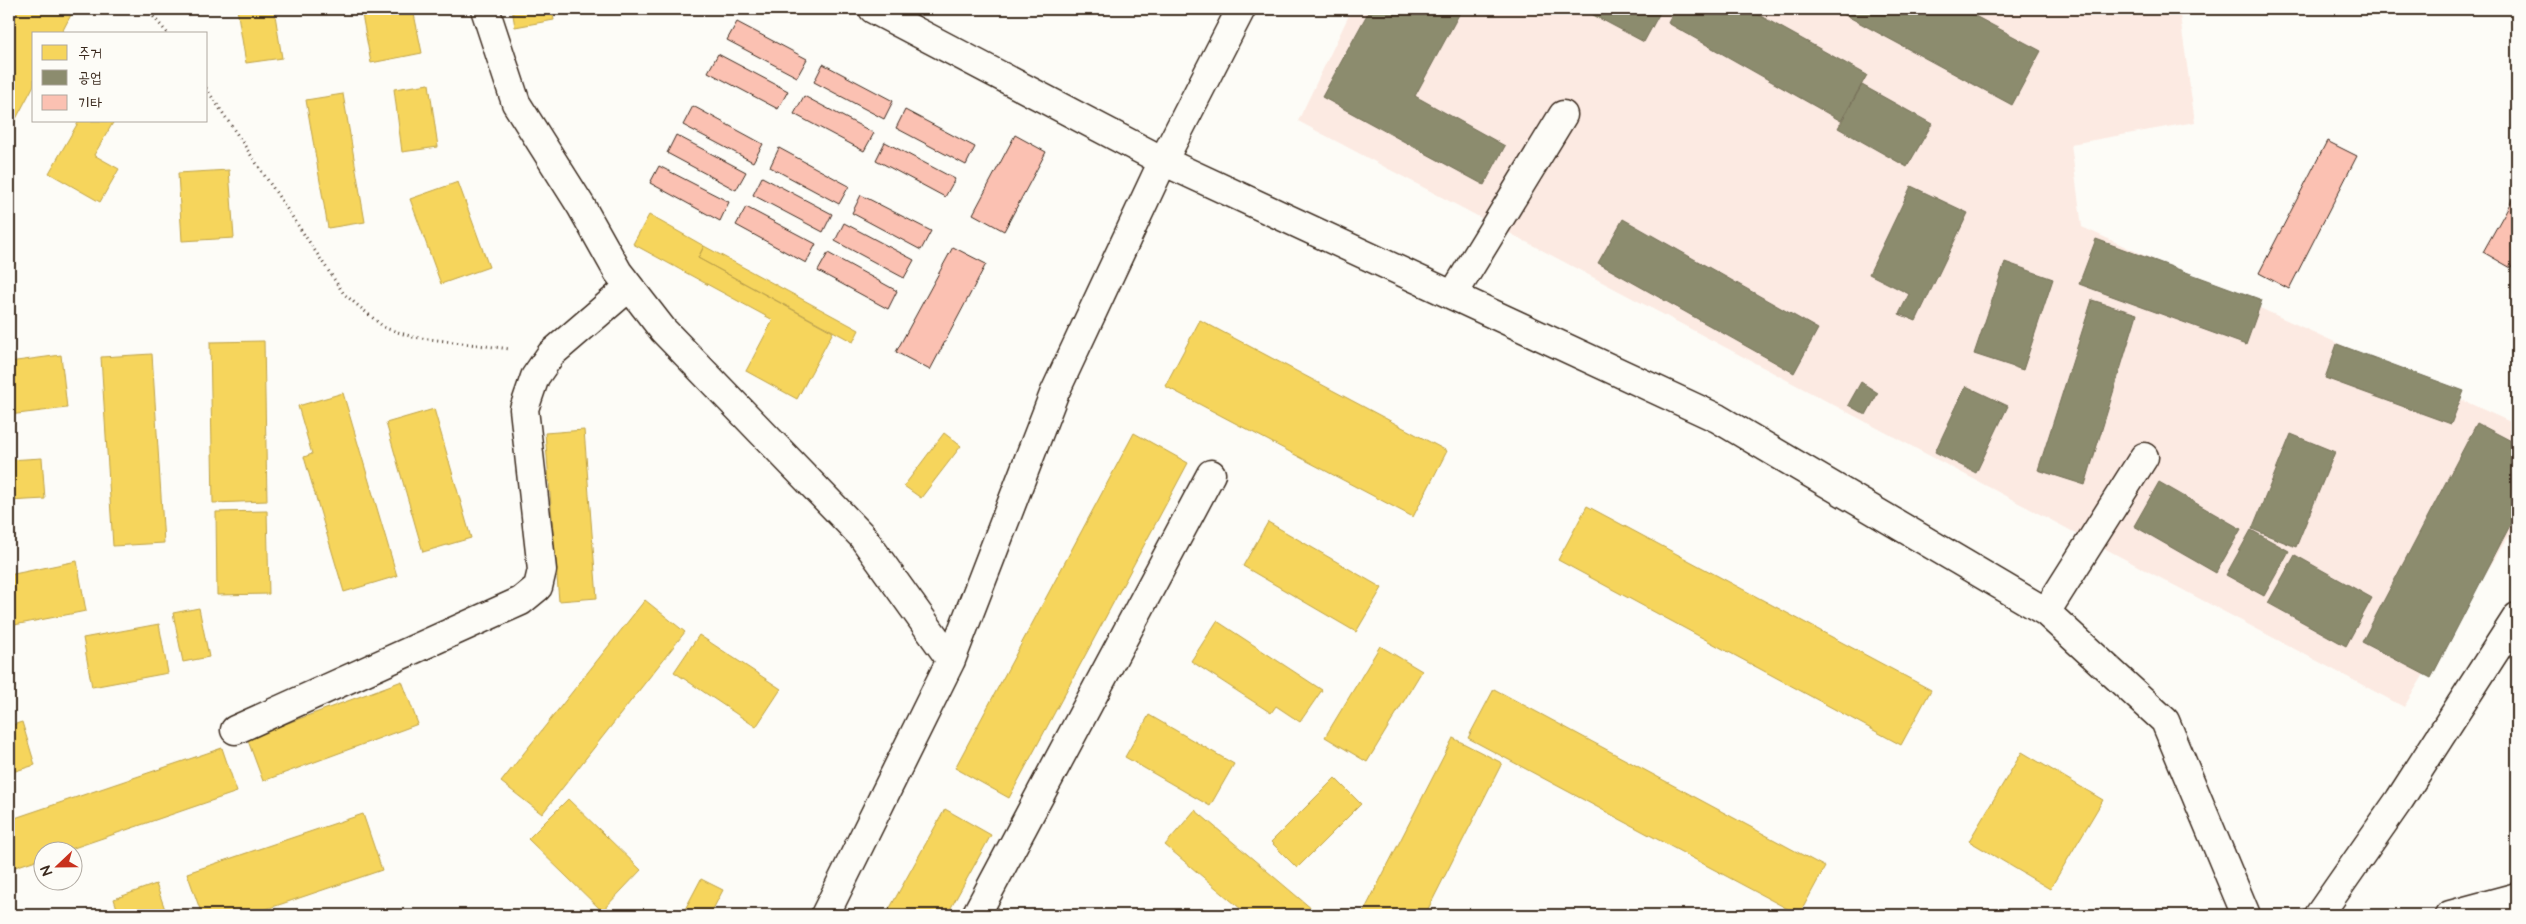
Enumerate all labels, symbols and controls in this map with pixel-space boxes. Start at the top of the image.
legend [32,32,208,122]
text: 주거 [78,43,102,64]
text: 공업 [78,67,102,88]
text: 기타 [78,93,102,114]
north arrow [32,842,82,892]
text: N [36,862,58,878]

